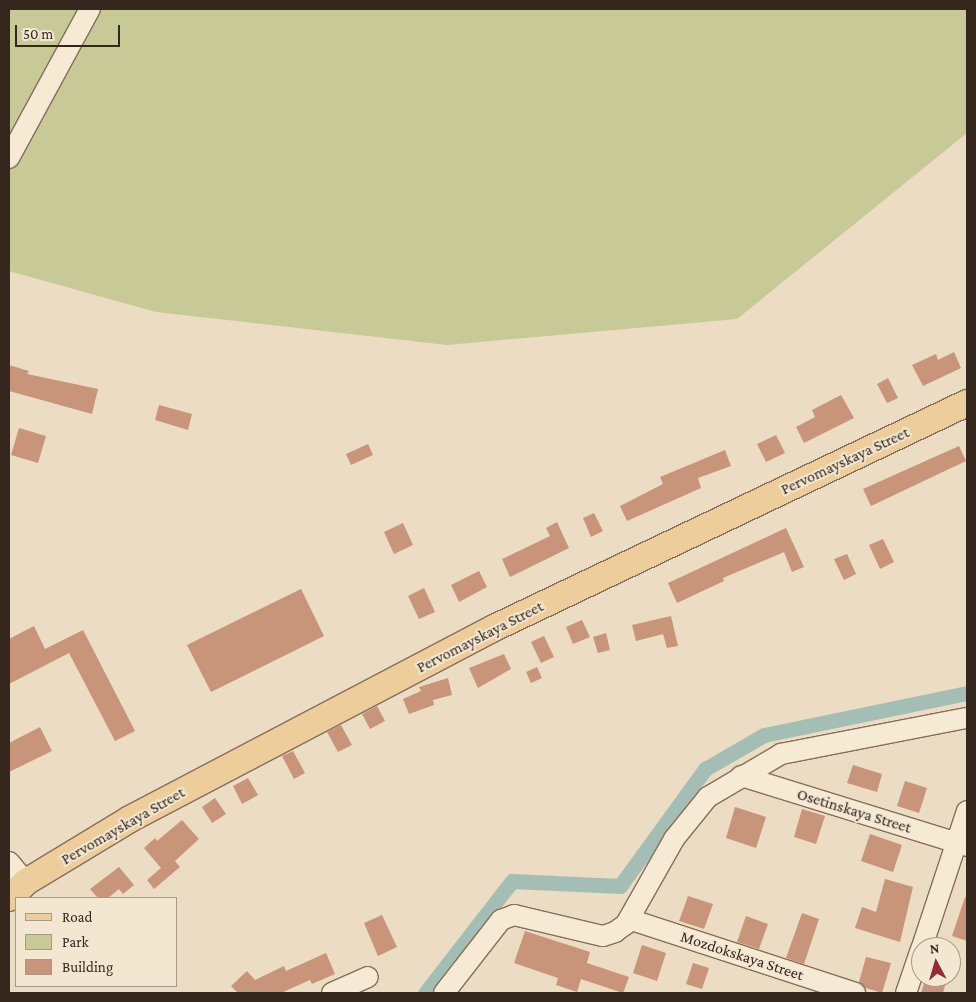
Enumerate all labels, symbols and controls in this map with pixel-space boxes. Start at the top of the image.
scale bar [18,15,122,47]
text: 50 m [23,26,53,42]
street label: Pervomayskaya Street [778,423,912,499]
street label: Pervomayskaya Street [414,597,546,677]
street label: Pervomayskaya Street [58,783,188,869]
street label: Osetinskaya Street [795,785,913,837]
legend [15,897,178,987]
text: Road [62,909,92,925]
street label: Mozdokskaya Street [678,927,806,985]
text: Park [62,934,89,950]
north arrow [911,937,961,987]
text: N [929,940,940,957]
text: Building [62,959,113,975]

